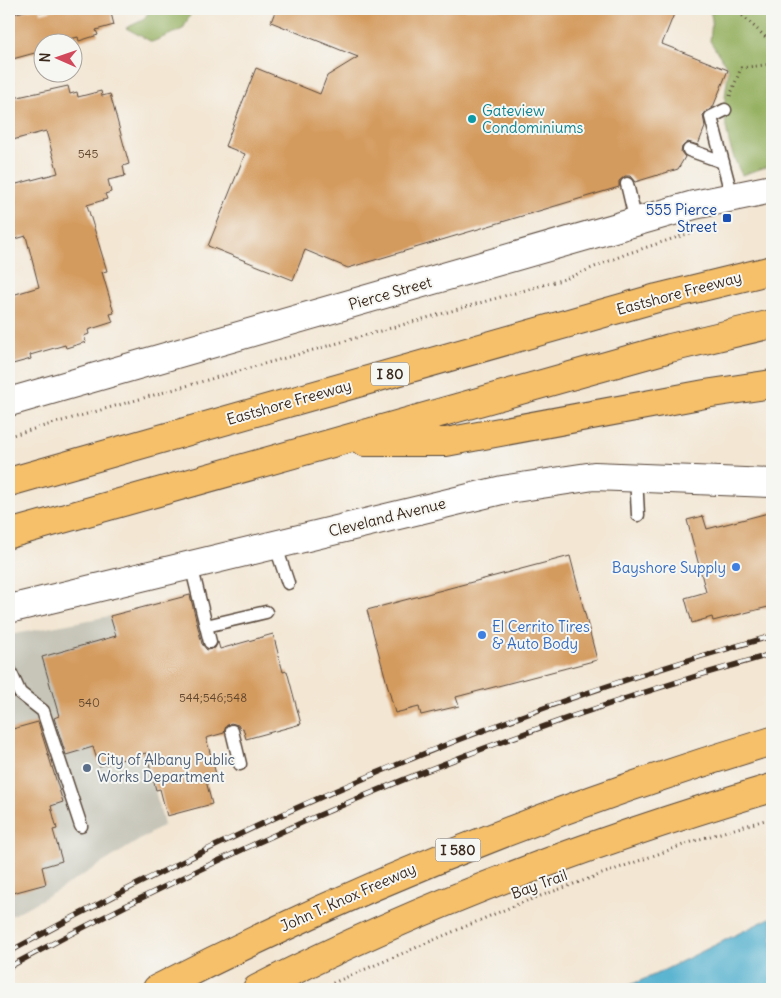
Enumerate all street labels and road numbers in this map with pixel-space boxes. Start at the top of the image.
street label: Eastshore Freeway [614,267,744,319]
street label: Pierce Street [346,272,434,314]
road number: I 80 [371,362,409,386]
street label: Eastshore Freeway [224,375,354,429]
street label: Cleveland Avenue [326,493,448,541]
road number: I 580 [436,838,480,862]
street label: John T. Knox Freeway [277,859,419,935]
street label: Bay Trail [508,865,570,903]

